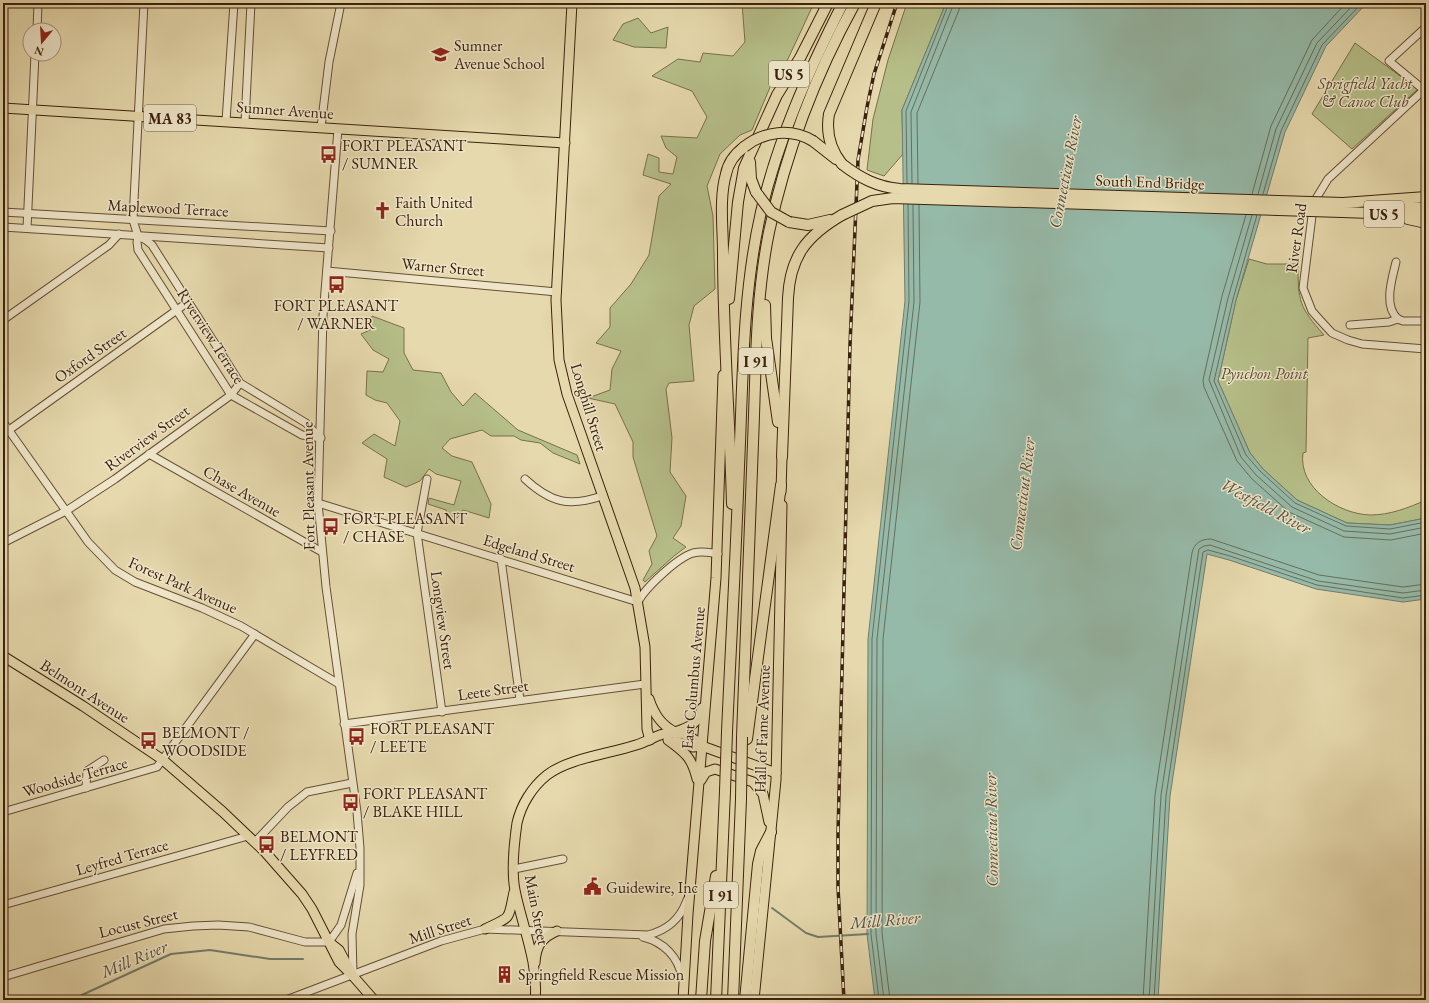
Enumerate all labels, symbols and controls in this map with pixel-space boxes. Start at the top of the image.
north arrow [22,22,62,62]
place label: Sumner Avenue School [453,35,545,74]
text: N [32,43,45,60]
school or university icon: Sumner Avenue School [431,44,451,64]
road number: US 5 [769,61,809,87]
park label: Sprigfield Yacht & Canoe Club [1317,73,1414,112]
street label: Sumner Avenue [236,96,334,124]
road number: MA 83 [144,105,196,131]
water label: Connecticut River [1043,113,1087,230]
place label: FORT PLEASANT / SUMNER [342,135,467,174]
bus stop icon: FORT PLEASANT / SUMNER [319,144,339,164]
street label: South End Bridge [1095,170,1205,194]
place label: Faith United Church [395,192,474,231]
street label: Maplewood Terrace [107,194,229,222]
church icon: Faith United Church [372,201,392,221]
street label: River Road [1281,201,1311,274]
road number: US 5 [1364,201,1404,227]
street label: Warner Street [401,253,485,281]
bus stop icon: FORT PLEASANT / WARNER [326,274,346,294]
street label: Riverview Terrace [172,284,250,388]
place label: FORT PLEASANT / WARNER [274,295,398,334]
street label: Oxford Street [50,322,130,388]
road number: I 91 [739,348,773,374]
street label: Longhill Street [566,360,612,454]
park label: Pynchon Point [1221,363,1309,384]
street label: Riverview Street [100,400,194,476]
street label: Fort Pleasant Avenue [296,422,320,550]
water label: Connecticut River [1004,435,1040,552]
street label: Chase Avenue [199,460,285,522]
water label: Westfield River [1217,473,1316,540]
place label: FORT PLEASANT / CHASE [343,508,468,547]
bus stop icon: FORT PLEASANT / CHASE [320,517,340,537]
street label: Edgeland Street [480,529,578,577]
street label: Forest Park Avenue [125,552,241,618]
street label: Longview Street [426,569,460,671]
street label: East Columbus Avenue [676,606,710,750]
street label: Belmont Avenue [36,654,134,728]
street label: Hall of Fame Avenue [749,665,775,793]
street label: Leete Street [456,675,530,705]
place label: FORT PLEASANT / LEETE [370,718,495,757]
place label: BELMONT / WOODSIDE [162,722,249,761]
bus stop icon: FORT PLEASANT / LEETE [347,727,367,747]
bus stop icon: BELMONT / WOODSIDE [139,731,159,751]
street label: Woodside Terrace [20,752,130,802]
water label: Connecticut River [979,771,1003,887]
place label: FORT PLEASANT / BLAKE HILL [363,783,488,822]
bus stop icon: FORT PLEASANT / BLAKE HILL [340,792,360,812]
place label: BELMONT / LEYFRED [280,826,358,865]
street label: Leyfred Terrace [73,834,171,880]
bus stop icon: BELMONT / LEYFRED [257,835,277,855]
street label: Main Street [520,873,554,947]
public building icon: Guidewire, Inc [583,877,603,897]
place label: Guidewire, Inc [606,877,698,898]
road number: I 91 [704,882,738,908]
street label: Locust Street [96,903,180,943]
water label: Mill River [848,906,922,934]
street label: Mill Street [406,909,474,949]
water label: Mill River [96,935,172,983]
building icon: Springfield Rescue Mission [495,964,515,984]
place label: Springfield Rescue Mission [518,964,685,985]

